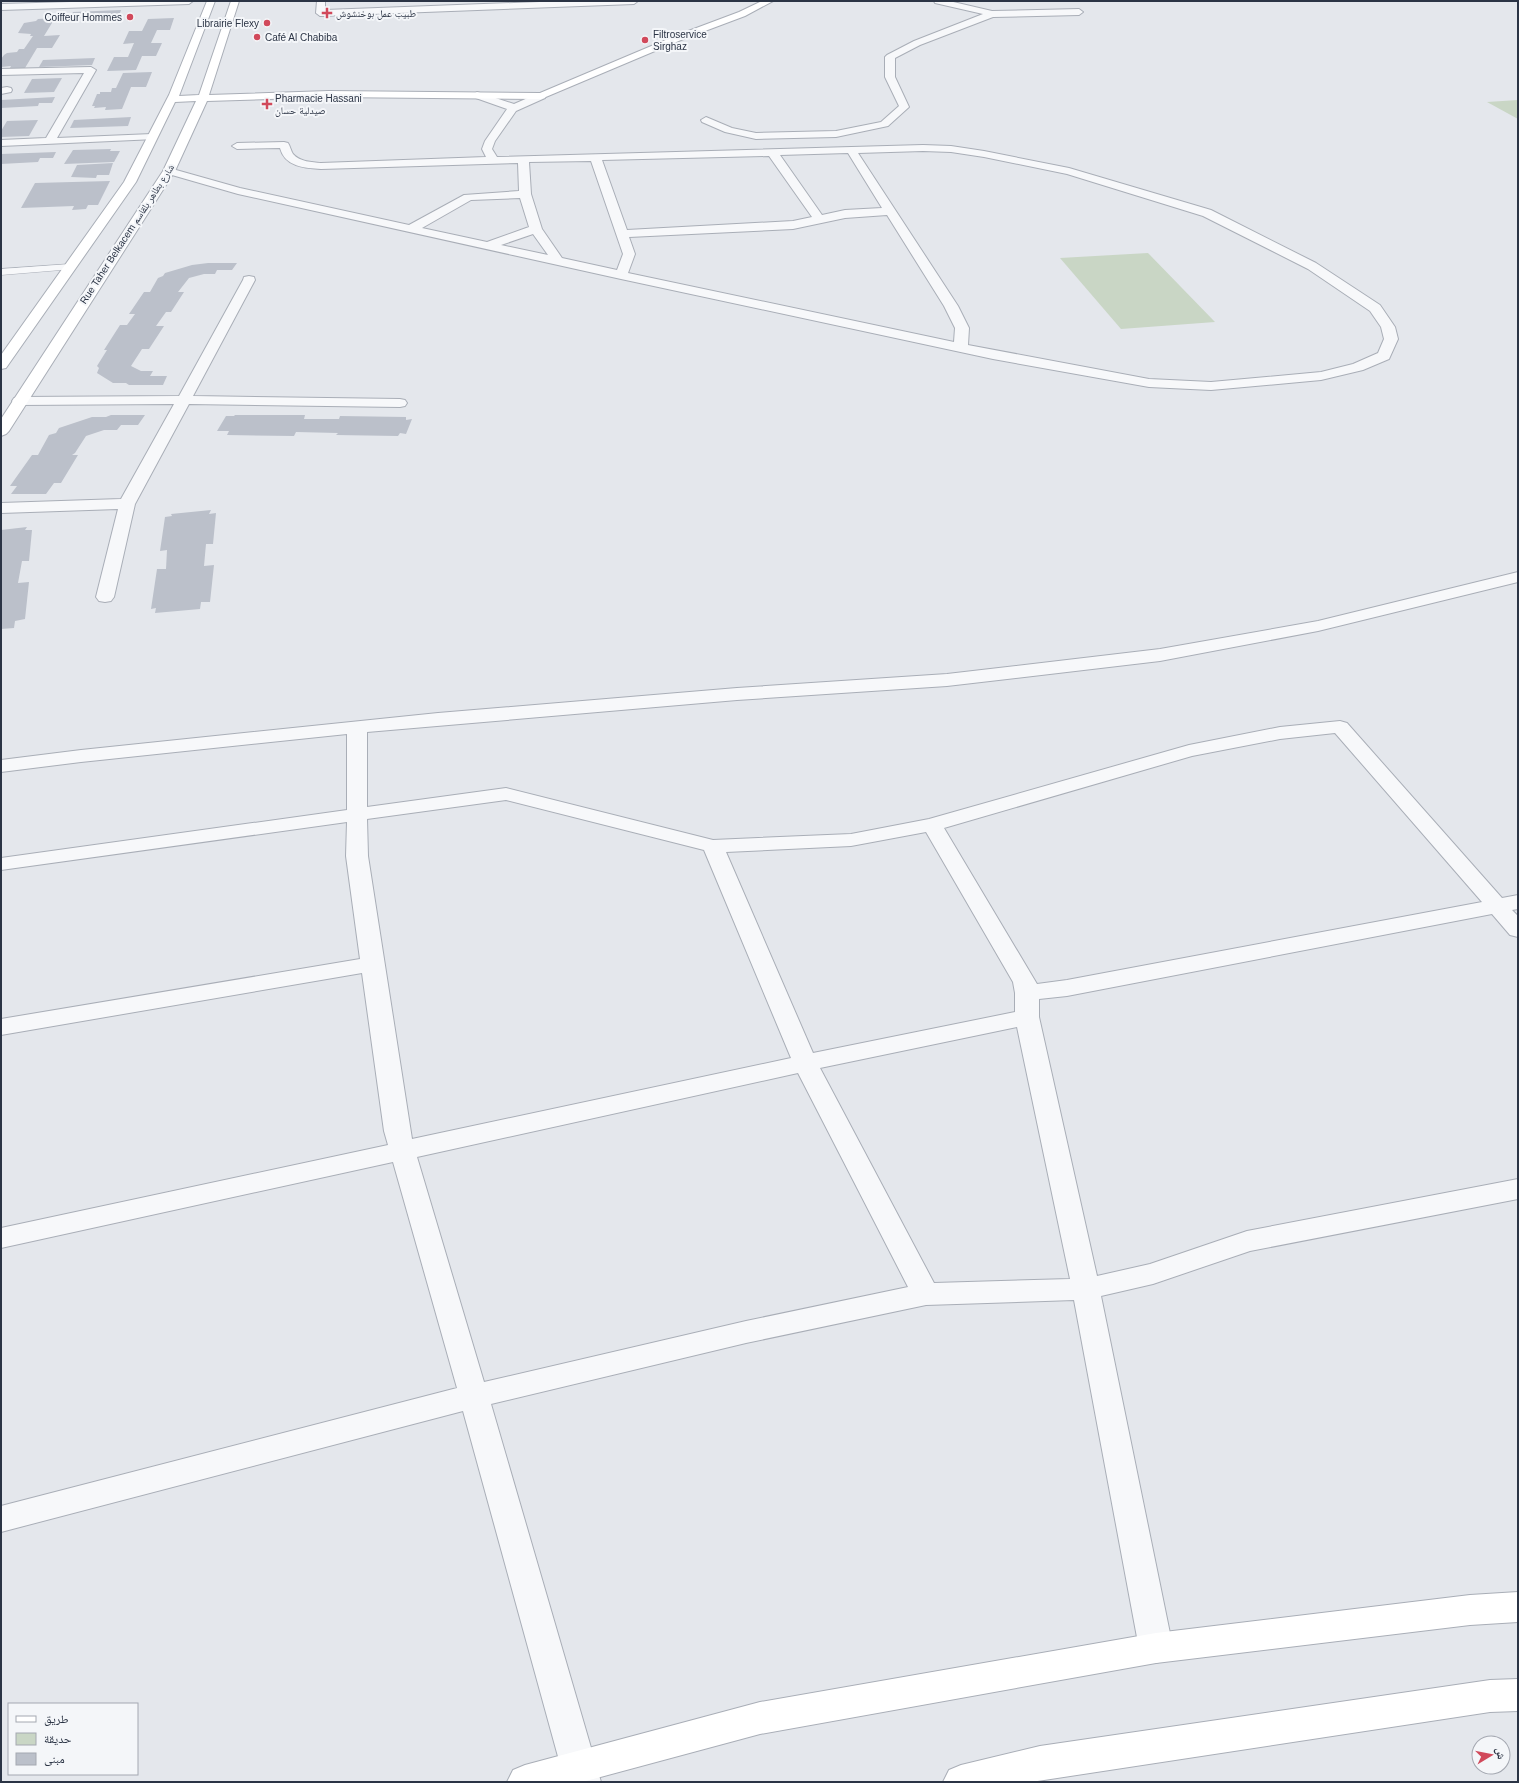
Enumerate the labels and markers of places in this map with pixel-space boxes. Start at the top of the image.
marker: طبيب عمل بوخنشوش [321,7,333,19]
place label: طبيب عمل بوخنشوش [336,8,416,20]
place label: Coiffeur Hommes [44,12,122,23]
marker: Coiffeur Hommes [125,12,135,22]
place label: Librairie Flexy [197,18,259,29]
marker: Librairie Flexy [262,18,272,28]
place label: Filtroservice Sirghaz [653,29,707,52]
marker: Café Al Chabiba [252,32,262,42]
place label: Café Al Chabiba [265,32,338,43]
marker: Filtroservice Sirghaz [640,35,650,45]
place label: Pharmacie Hassani صيدلية حسان [275,93,362,117]
marker: Pharmacie Hassani صيدلية حسان [262,99,272,109]

